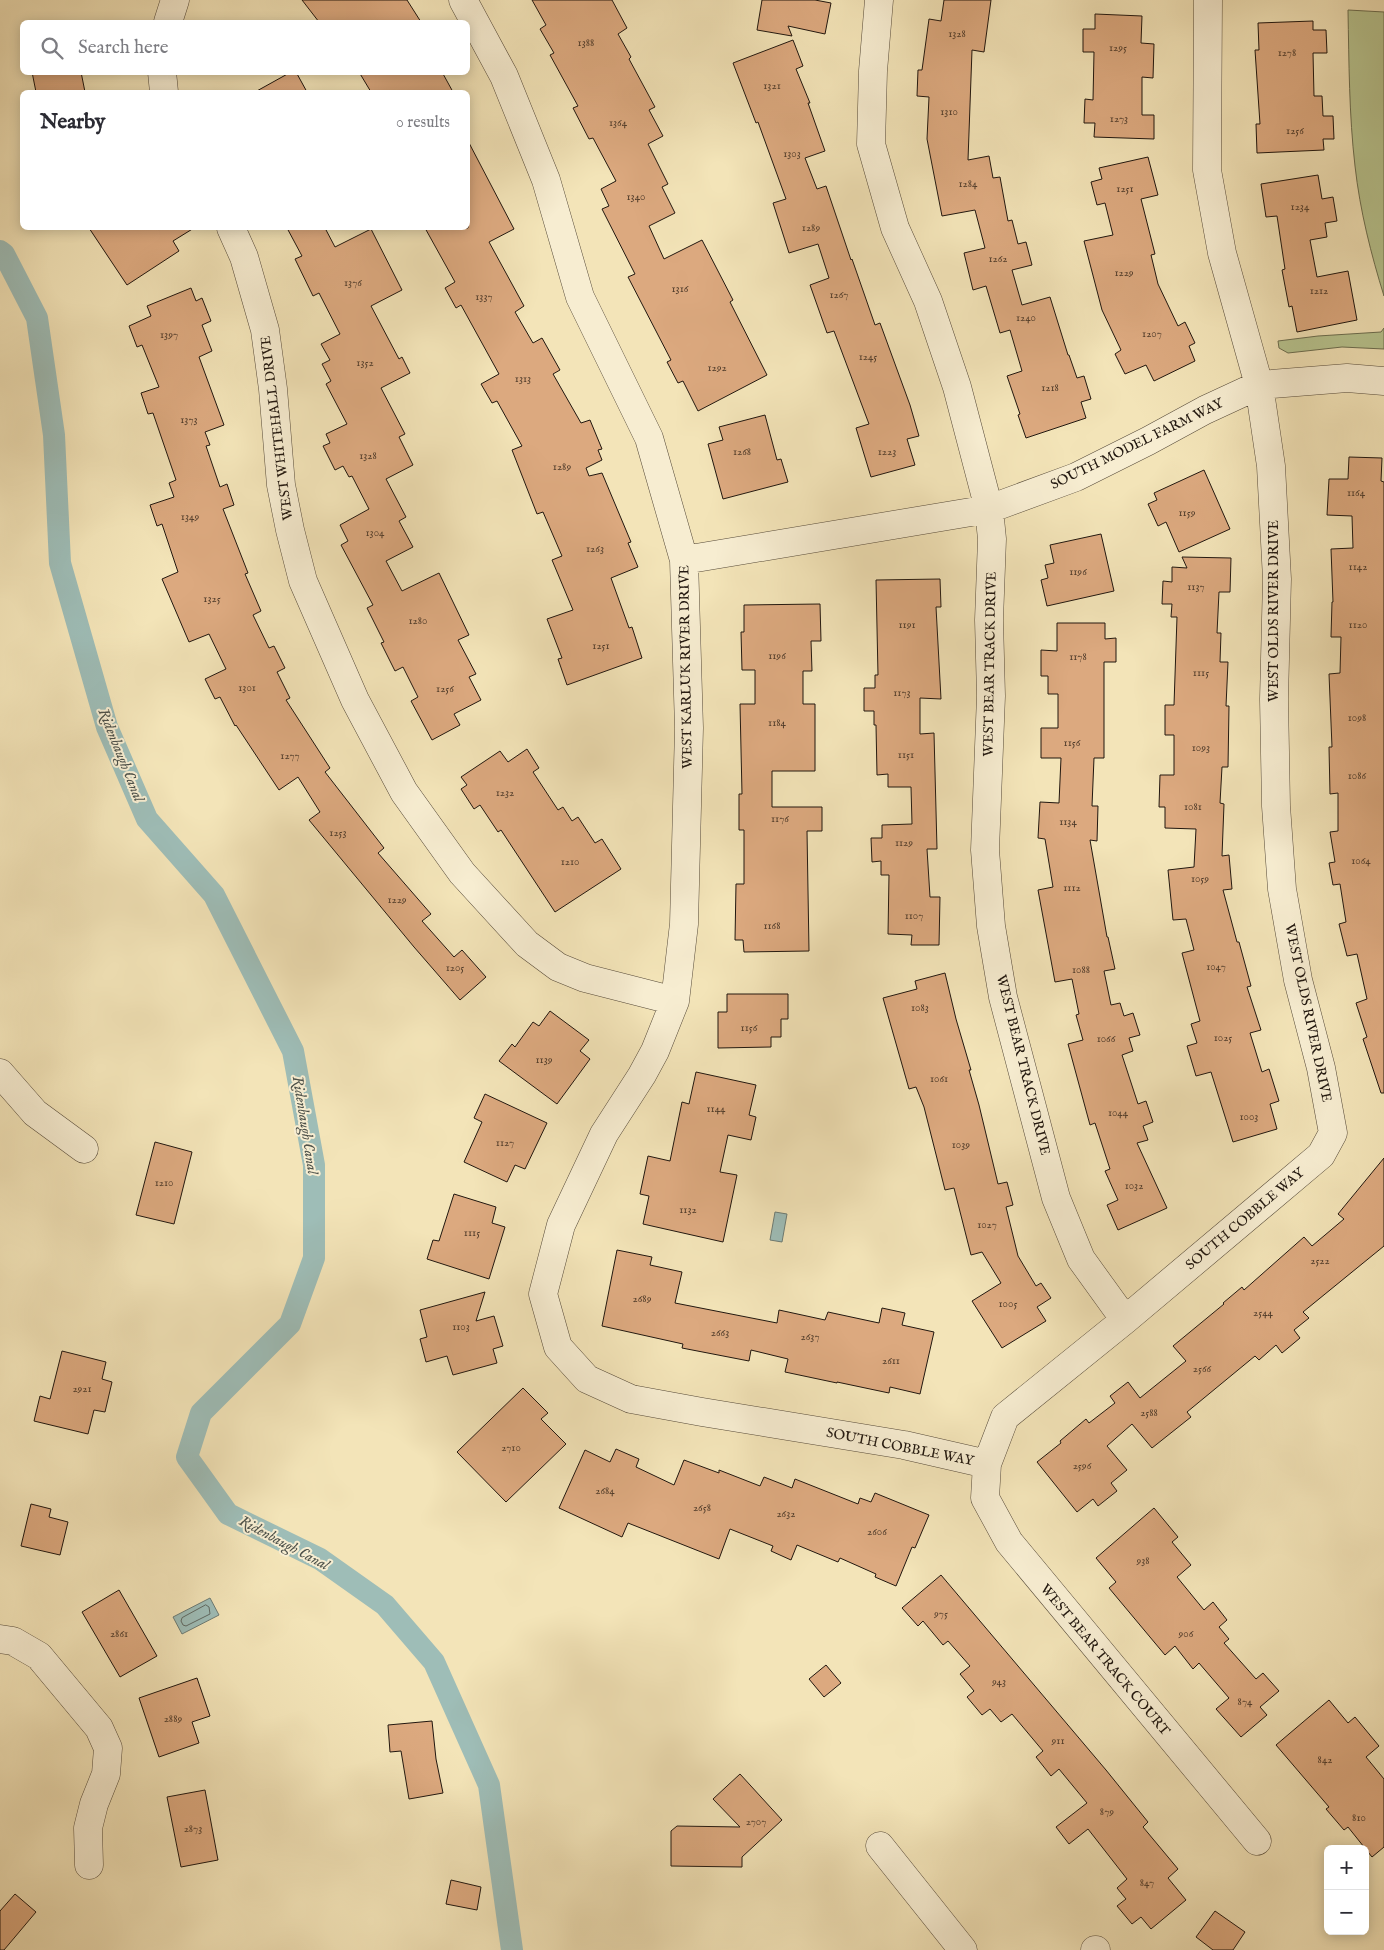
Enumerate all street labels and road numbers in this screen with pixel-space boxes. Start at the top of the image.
street label: WEST WHITEHALL DRIVE [257,334,297,521]
street label: SOUTH MODEL FARM WAY [1047,394,1228,494]
street label: WEST OLDS RIVER DRIVE [1265,520,1283,702]
street label: WEST KARLUK RIVER DRIVE [675,565,697,769]
street label: WEST BEAR TRACK DRIVE [979,571,1001,757]
street label: WEST OLDS RIVER DRIVE [1280,922,1336,1104]
street label: WEST BEAR TRACK DRIVE [992,973,1054,1157]
street label: SOUTH COBBLE WAY [1182,1163,1309,1274]
street label: SOUTH COBBLE WAY [825,1424,977,1470]
street label: WEST BEAR TRACK COURT [1036,1580,1174,1740]

